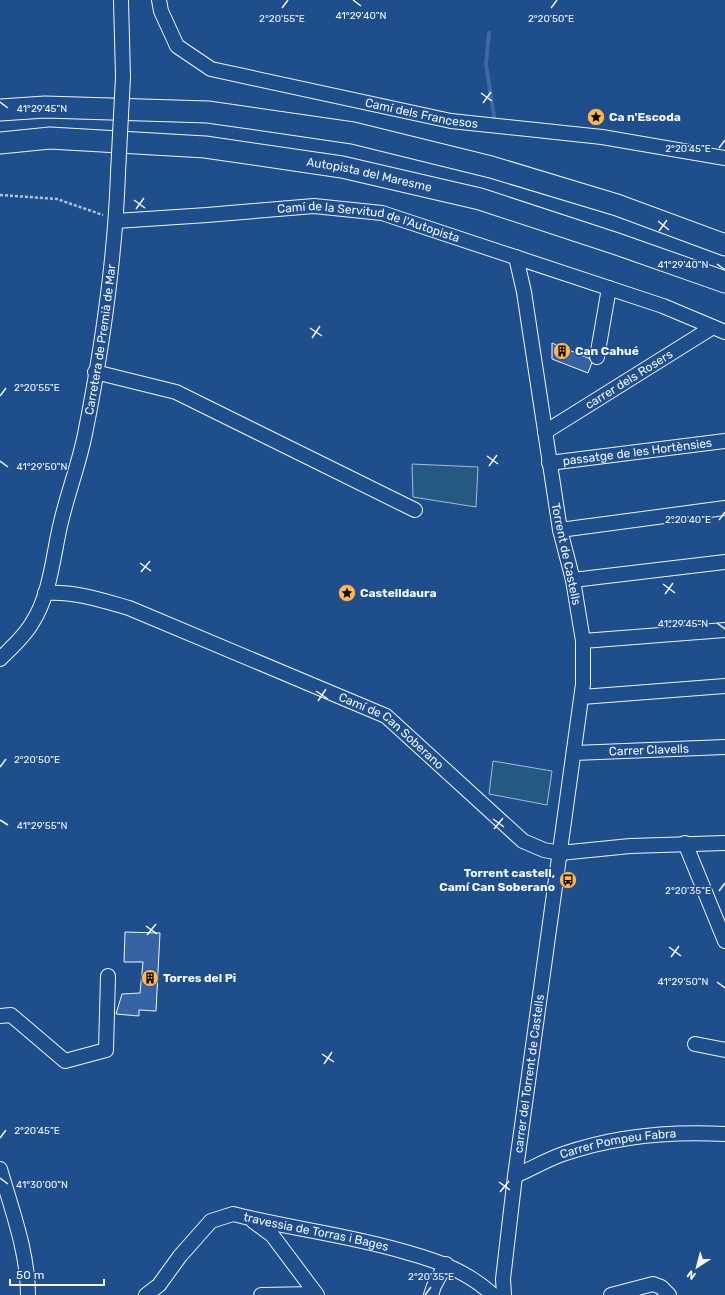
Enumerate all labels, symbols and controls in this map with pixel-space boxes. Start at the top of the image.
text: 41°29'40"N [336,10,386,22]
text: 2°20'55"E [259,13,305,25]
text: 2°20'50"E [528,13,574,25]
street label: Camí dels Francesos [364,96,479,131]
text: 41°29'45"N [17,103,67,115]
place icon: Ca n'Escoda [586,107,606,127]
place label: Ca n'Escoda [609,110,681,124]
text: 2°20'45"E [665,143,711,155]
street label: Autopista del Maresme [305,155,433,195]
street label: Camí de la Servitud de l'Autopista [277,199,462,245]
text: 41°29'40"N [658,259,708,271]
street label: Carretera de Premià de Mar [82,263,119,416]
building icon: Can Cahué [552,341,572,361]
place label: Can Cahué [575,344,639,358]
street label: carrer dels Rosers [583,347,675,412]
text: 2°20'55"E [14,382,60,394]
street label: passatge de les Hortènsies [562,436,713,468]
text: 41°29'50"N [16,461,68,473]
street label: Torrent de Castells [548,502,584,606]
text: 2°20'40"E [665,514,711,526]
place icon: Castelldaura [337,583,357,603]
place label: Castelldaura [360,586,436,600]
text: 41°29'45"N [658,618,708,630]
street label: Camí de Can Soberano [337,690,447,772]
street label: Carrer Clavells [609,741,689,759]
text: 2°20'50"E [14,754,60,766]
text: 41°29'55"N [17,820,67,832]
place label: Torrent castell, Camí Can Soberano [439,866,555,894]
bus stop icon: Torrent castell, Camí Can Soberano [558,870,578,890]
text: 2°20'35"E [665,885,711,897]
building icon: Torres del Pi [140,968,160,988]
place label: Torres del Pi [163,971,236,985]
text: 41°29'50"N [657,976,709,988]
street label: carrer del Torrent de Castells [511,994,547,1154]
text: 2°20'45"E [14,1125,60,1137]
street label: Carrer Pompeu Fabra [558,1127,676,1162]
text: 41°30'00"N [16,1179,68,1191]
street label: travessia de Torras i Bages [242,1210,390,1254]
north arrow [677,1247,717,1287]
scale bar [10,1261,104,1287]
text: N [684,1267,698,1282]
text: 50 m [16,1268,44,1282]
text: 2°20'35"E [408,1271,454,1283]

